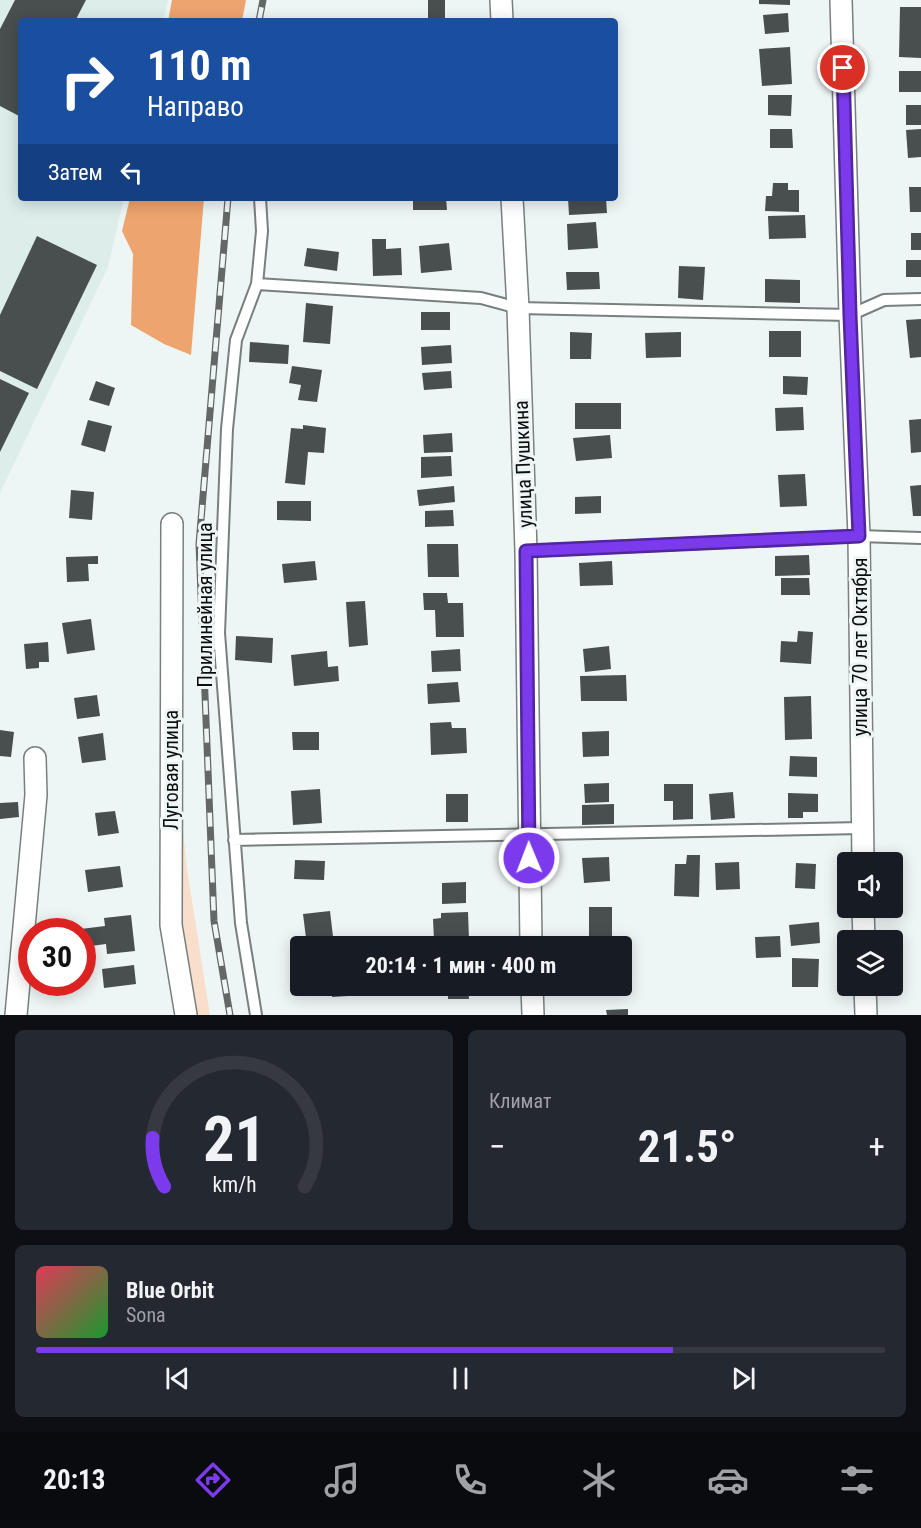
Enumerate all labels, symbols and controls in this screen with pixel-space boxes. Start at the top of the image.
text: 110 m [147,41,252,90]
icon: right [48,42,126,120]
pin [817,42,868,93]
icon: arrive [826,51,859,84]
text: Направо [147,91,244,123]
icon: left [115,156,148,189]
text: Затем [48,160,103,185]
street label: улица Пушкина [509,400,537,528]
street label: Прилинейная улица [193,523,217,687]
street label: улица 70 лет Октября [848,558,872,736]
street label: Луговая улица [159,710,183,830]
position arrow [497,826,561,890]
map controls [837,852,903,996]
button: sound [837,852,903,918]
speed limit sign: 30 [18,918,96,996]
button: layers [837,930,903,996]
text: 20:14 · 1 мин · 400 m [366,953,556,978]
text: Климат [489,1089,551,1113]
text: 21 [202,1103,266,1176]
text: 21.5° [638,1120,736,1173]
text: − [489,1127,506,1166]
text: + [869,1127,885,1166]
text: km/h [212,1172,256,1197]
text: Blue Orbit [126,1278,214,1303]
text: Sona [126,1303,166,1327]
icon: previous [161,1362,194,1395]
icon: pause [444,1362,477,1395]
icon: next [727,1362,760,1395]
icon: directions [192,1459,234,1501]
icon: music [321,1459,363,1501]
icon: phone [449,1459,491,1501]
icon: climate [578,1459,620,1501]
icon: car [707,1459,749,1501]
icon: filters [836,1459,878,1501]
text: 20:13 [43,1464,105,1496]

